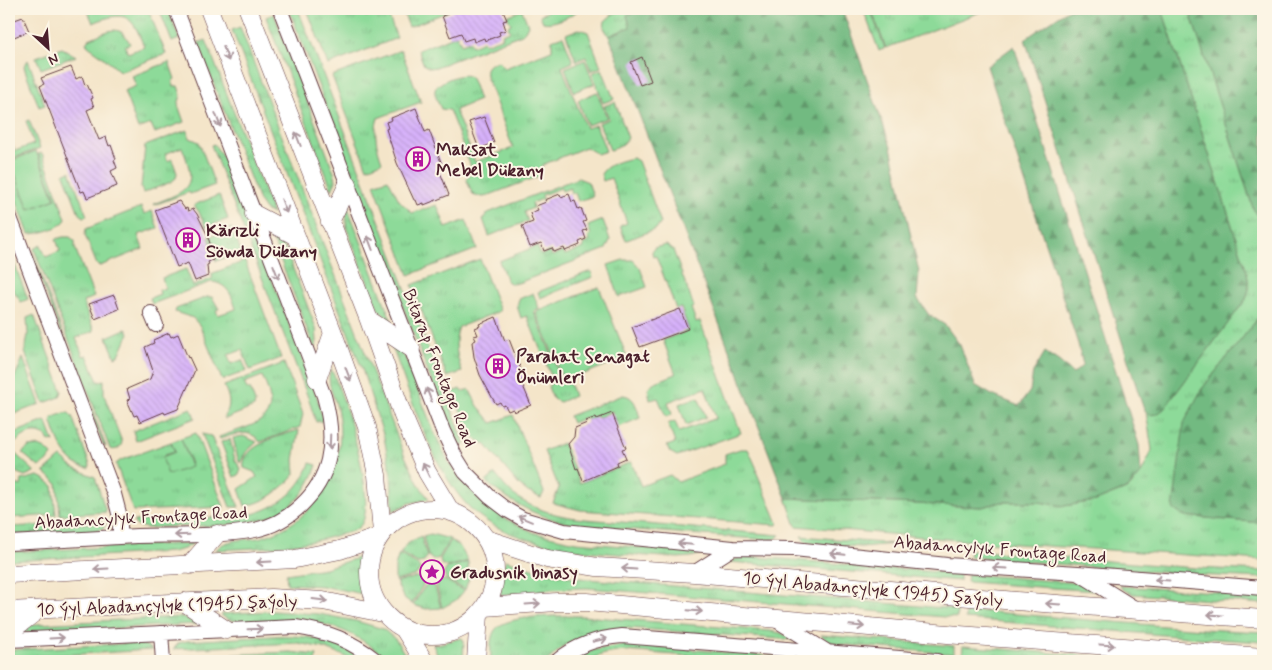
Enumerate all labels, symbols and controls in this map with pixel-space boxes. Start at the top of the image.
north arrow [22,22,72,72]
one-way arrow [222,46,231,61]
text: N [45,49,61,69]
one-way arrow [214,112,223,127]
one-way arrow [292,132,302,147]
place label: Maksat Mebel Dükany [436,138,544,183]
building icon: Maksat Mebel Dükany [405,146,431,172]
one-way arrow [280,198,290,213]
place label: Kärizli Söwda Dükany [206,219,317,264]
building icon: Kärizli Söwda Dükany [175,227,201,253]
one-way arrow [365,236,374,251]
one-way arrow [272,263,281,279]
street label: Bitarap Frontage Road [395,286,482,451]
place label: Parahat Senagat Önümleri [516,345,650,390]
building icon: Parahat Senagat Önümleri [485,353,511,379]
one-way arrow [344,366,353,381]
one-way arrow [423,388,433,403]
one-way arrow [325,434,334,450]
one-way arrow [421,462,431,477]
street label: Abadancylyk Frontage Road [34,500,248,537]
one-way arrow [518,513,533,523]
one-way arrow [174,530,190,540]
street label: Abadancylyk Frontage Road [893,531,1107,570]
one-way arrow [677,539,693,548]
one-way arrow [831,549,847,559]
one-way arrow [256,557,272,567]
place icon: Gradusnik binasy [419,559,445,585]
place label: Gradusnik binasy [450,561,578,585]
one-way arrow [621,564,637,573]
one-way arrow [992,564,1008,573]
one-way arrow [94,565,110,574]
street label: 10 ýyl Abadançylyk (1945) şaýoly [742,567,1004,613]
one-way arrow [1155,575,1171,584]
street label: 10 ýyl Abadançylyk (1945) şaýoly [36,589,298,623]
one-way arrow [311,595,327,605]
one-way arrow [525,599,541,609]
one-way arrow [1045,599,1061,608]
one-way arrow [687,606,703,616]
one-way arrow [1207,611,1223,620]
one-way arrow [849,621,865,630]
one-way arrow [246,624,262,633]
one-way arrow [49,633,65,642]
one-way arrow [592,634,608,644]
one-way arrow [1098,640,1114,649]

